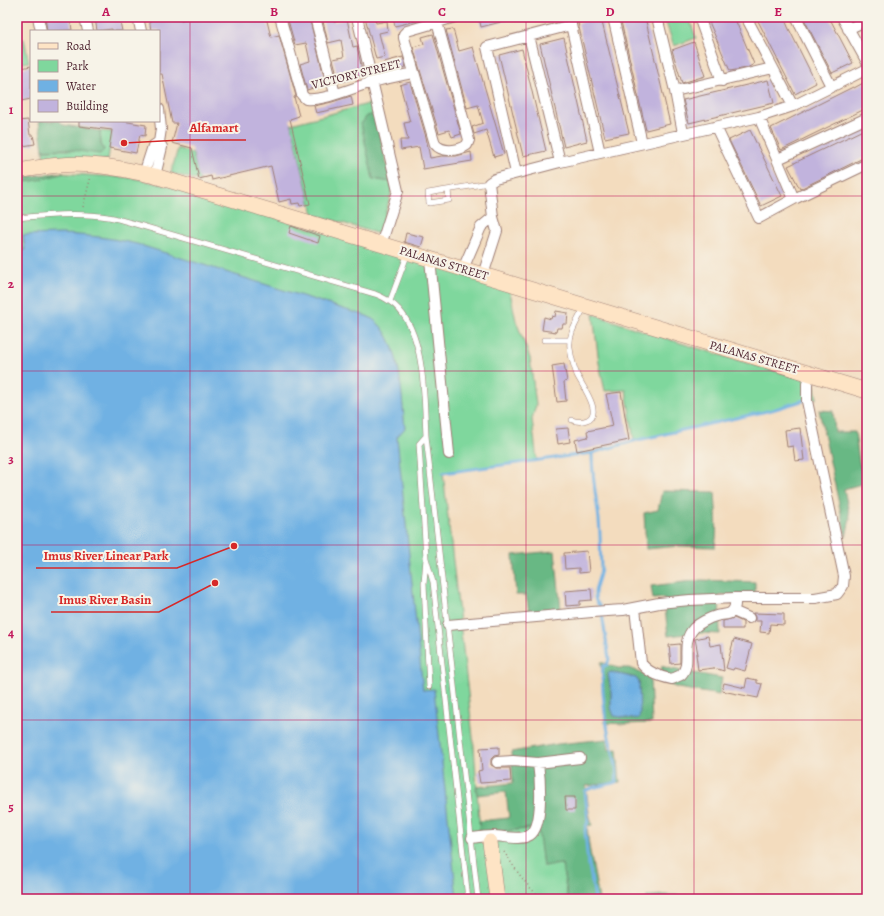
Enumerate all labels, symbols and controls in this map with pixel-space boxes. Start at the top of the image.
text: A [101,3,111,20]
text: B [270,3,278,20]
text: C [438,3,446,20]
text: D [605,3,615,20]
text: E [774,3,782,20]
legend [30,30,160,122]
text: Road [66,38,92,54]
street label: VICTORY STREET [309,55,403,93]
text: Park [66,58,89,74]
text: Water [65,78,96,94]
text: Building [66,98,108,114]
text: 1 [9,101,14,118]
callout: Alfamart [181,115,246,140]
text: Alfamart [189,119,239,136]
street label: PALANAS STREET [398,242,491,284]
text: 2 [8,275,15,292]
street label: PALANAS STREET [708,337,801,377]
text: 3 [8,450,14,467]
callout: Imus River Linear Park [36,543,177,568]
text: Imus River Linear Park [43,547,169,564]
callout: Imus River Basin [51,587,159,612]
text: Imus River Basin [59,591,152,608]
text: 4 [8,624,14,641]
text: 5 [8,798,14,815]

